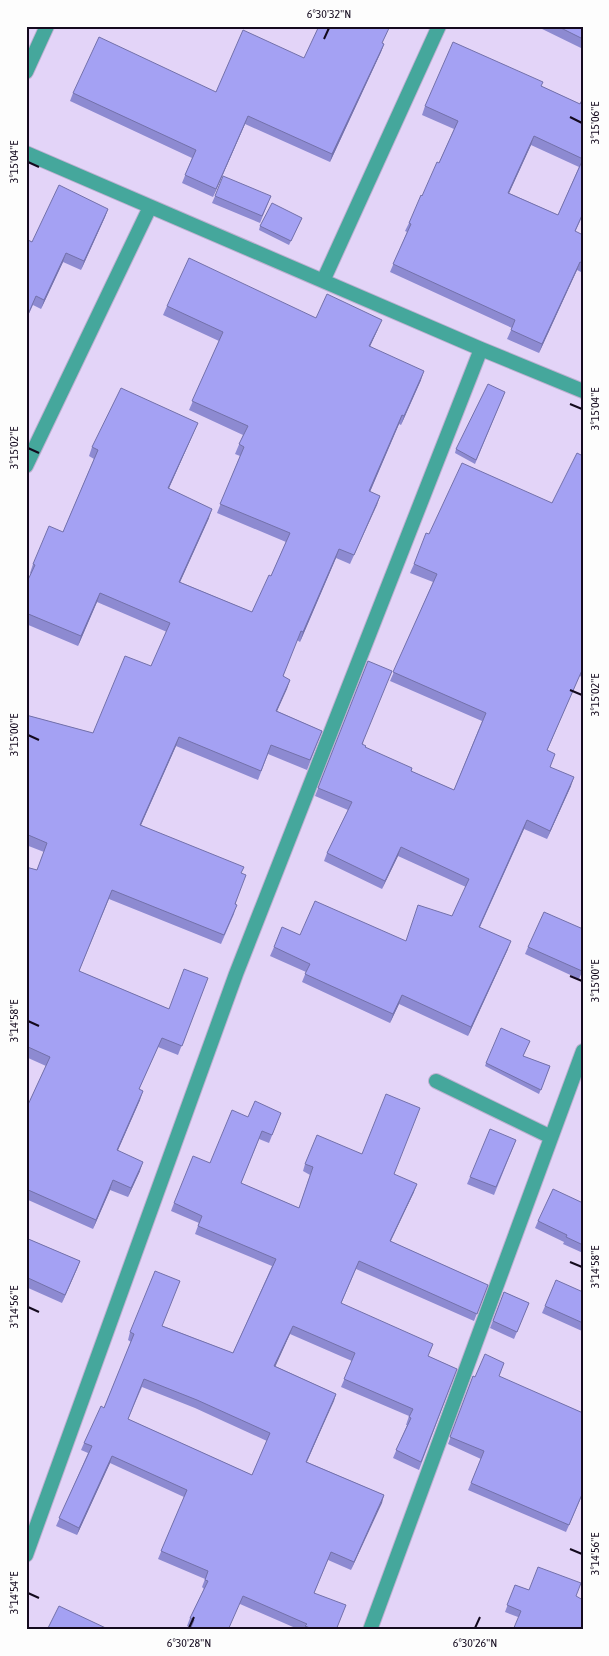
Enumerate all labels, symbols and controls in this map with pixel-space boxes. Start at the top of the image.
text: 6°30'32"N [307,7,351,21]
text: 3°15'06"E [588,102,602,144]
text: 3°15'04"E [7,141,21,183]
text: 3°15'04"E [588,388,602,430]
text: 3°15'02"E [7,427,21,469]
text: 3°15'02"E [588,674,602,716]
text: 3°15'00"E [7,714,21,756]
text: 3°15'00"E [588,960,602,1002]
text: 3°14'58"E [7,1000,21,1042]
text: 3°14'58"E [588,1246,602,1288]
text: 3°14'56"E [7,1286,21,1328]
text: 3°14'56"E [588,1533,602,1575]
text: 3°14'54"E [7,1572,21,1614]
text: 6°30'28"N [167,1636,211,1650]
text: 6°30'26"N [453,1636,497,1650]

